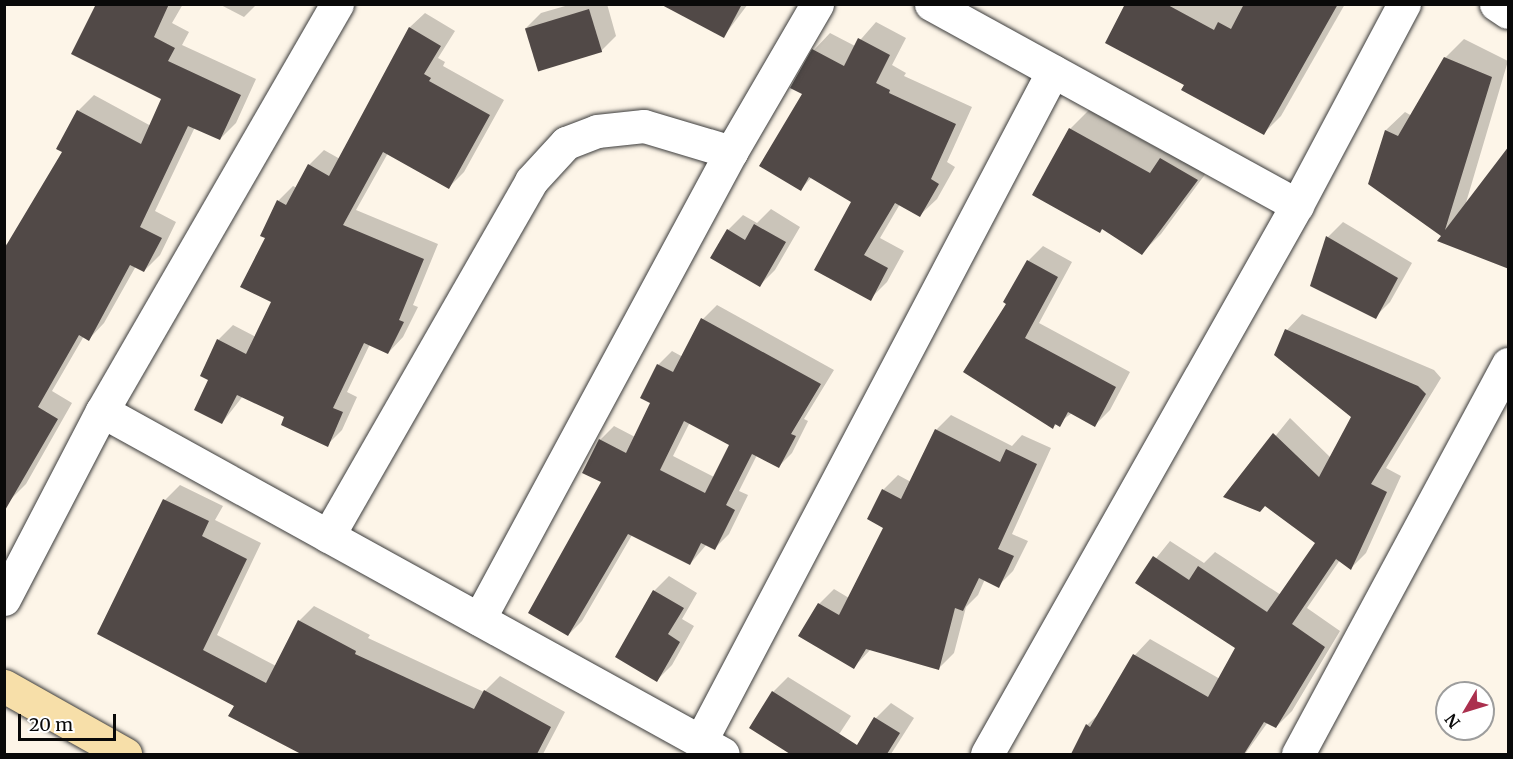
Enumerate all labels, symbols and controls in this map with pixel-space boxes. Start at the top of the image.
north arrow [1435,681,1495,741]
scale bar [21,702,118,740]
text: N [1441,710,1464,732]
text: 20 m [29,713,73,736]

